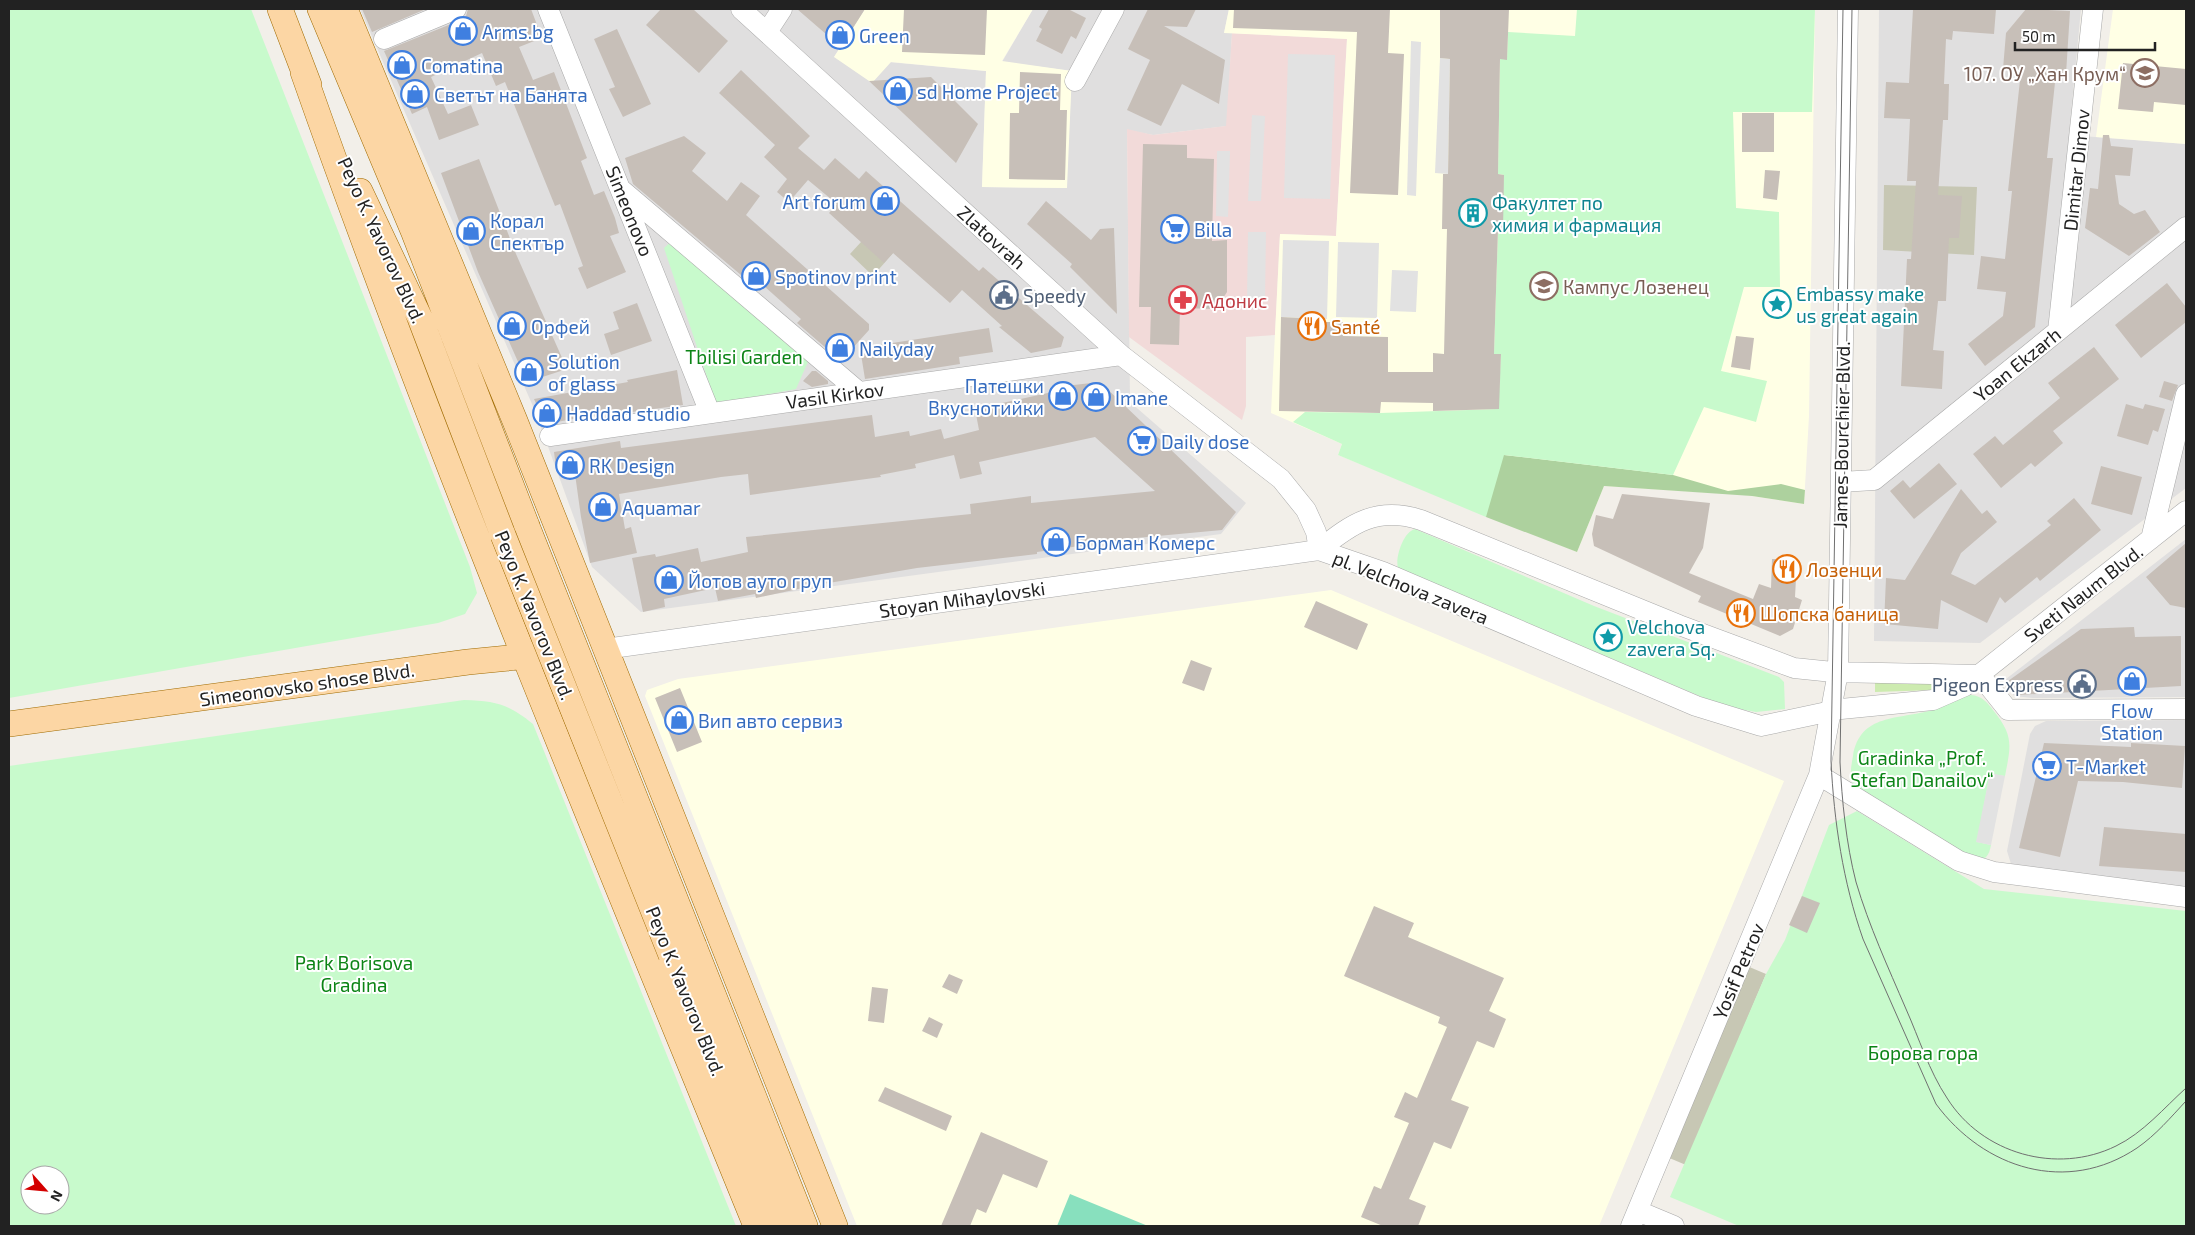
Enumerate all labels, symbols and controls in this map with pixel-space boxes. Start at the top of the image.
shop icon: Arms.bg [448,16,478,46]
place label: Arms.bg [482,20,554,43]
shop icon: Green [825,20,855,50]
scale bar [2015,20,2155,52]
place label: Green [859,24,910,47]
text: 50 m [2022,27,2056,45]
shop icon: Comatina [387,50,417,80]
place label: Comatina [421,54,503,77]
school or university icon: 107. ОУ „Хан Крум“ [2130,58,2160,88]
place label: 107. ОУ „Хан Крум“ [1964,62,2126,86]
shop icon: sd Home Project [883,76,913,106]
shop icon: Светът на Банята [400,79,430,109]
place label: sd Home Project [917,80,1057,103]
place label: Светът на Банята [434,83,588,106]
street label: Dimitar Dimov [2058,108,2094,232]
street label: Peyo K. Yavorov Blvd. [333,153,431,327]
street label: Simeonovo [601,162,659,260]
shop icon: Art forum [870,186,900,216]
place label: Art forum [782,190,866,213]
place label: Факултет по химия и фармация [1492,191,1661,236]
building icon: Факултет по химия и фармация [1458,198,1488,228]
street label: Zlatovrah [953,200,1031,274]
place label: Корал Спектър [490,209,565,254]
supermarket icon: Billa [1160,214,1190,244]
shop icon: Корал Спектър [456,216,486,246]
place label: Billa [1194,218,1232,241]
shop icon: Spotinov print [741,261,771,291]
place label: Spotinov print [775,265,897,288]
school or university icon: Кампус Лозенец [1529,271,1559,301]
place label: Кампус Лозенец [1563,275,1709,299]
public building icon: Speedy [989,280,1019,310]
place label: Embassy make us great again [1796,282,1924,327]
place label: Speedy [1023,284,1086,307]
pharmacy icon: Адонис [1168,285,1198,315]
place label: Адонис [1202,289,1267,312]
place icon: Embassy make us great again [1762,289,1792,319]
shop icon: Орфей [497,311,527,341]
restaurant icon: Santé [1297,311,1327,341]
place label: Орфей [531,315,590,338]
place label: Santé [1331,315,1381,338]
street label: Yoan Ekzarh [1969,322,2065,406]
shop icon: Nailyday [825,333,855,363]
place label: Nailyday [859,337,934,360]
street label: James Bourchier Blvd. [1828,341,1854,529]
park label: Tbilisi Garden [685,345,803,368]
place label: Solution of glass [548,350,620,395]
shop icon: Solution of glass [514,357,544,387]
place label: Патешки Вкуснотийки [928,374,1044,420]
street label: Vasil Kirkov [784,377,886,413]
shop icon: Патешки Вкуснотийки [1048,381,1078,411]
shop icon: Imane [1081,382,1111,412]
place label: Imane [1115,386,1168,409]
shop icon: Haddad studio [532,398,562,428]
place label: Haddad studio [566,402,691,425]
supermarket icon: Daily dose [1127,426,1157,456]
place label: Daily dose [1161,430,1249,453]
shop icon: RK Design [555,450,585,480]
place label: RK Design [589,454,675,477]
shop icon: Aquamar [588,492,618,522]
place label: Aquamar [622,496,701,519]
street label: Peyo K. Yavorov Blvd. [491,527,579,703]
shop icon: Борман Комерс [1041,527,1071,557]
place label: Борман Комерс [1075,531,1215,554]
street label: Sveti Naum Blvd. [2019,539,2147,647]
street label: pl. Velchova zavera [1330,545,1492,629]
restaurant icon: Лозенци [1772,554,1802,584]
place label: Лозенци [1806,558,1882,581]
shop icon: Йотов ауто груп [654,565,684,595]
place label: Йотов ауто груп [688,569,832,593]
street label: Stoyan Mihaylovski [877,576,1047,622]
restaurant icon: Шопска баница [1726,598,1756,628]
place label: Шопска баница [1760,602,1899,625]
place label: Velchova zavera Sq. [1627,615,1715,660]
place icon: Velchova zavera Sq. [1593,622,1623,652]
street label: Simeonovsko shose Blvd. [198,658,416,710]
shop icon: Flow Station [2117,666,2147,696]
public building icon: Pigeon Express [2067,669,2097,699]
place label: Pigeon Express [1932,673,2063,696]
place label: Flow Station [2101,699,2163,744]
shop icon: Вип авто сервиз [664,705,694,735]
place label: Вип авто сервиз [698,709,843,732]
park label: Gradinka „Prof. Stefan Danailov“ [1850,746,1994,791]
supermarket icon: T-Market [2032,751,2062,781]
place label: T-Market [2066,755,2146,778]
street label: Peyo K. Yavorov Blvd. [642,903,730,1079]
street label: Yosif Petrov [1707,919,1769,1023]
park label: Park Borisova Gradina [295,951,413,996]
park label: Борова гора [1868,1041,1978,1064]
north arrow [20,1165,70,1215]
text: N [47,1188,67,1204]

